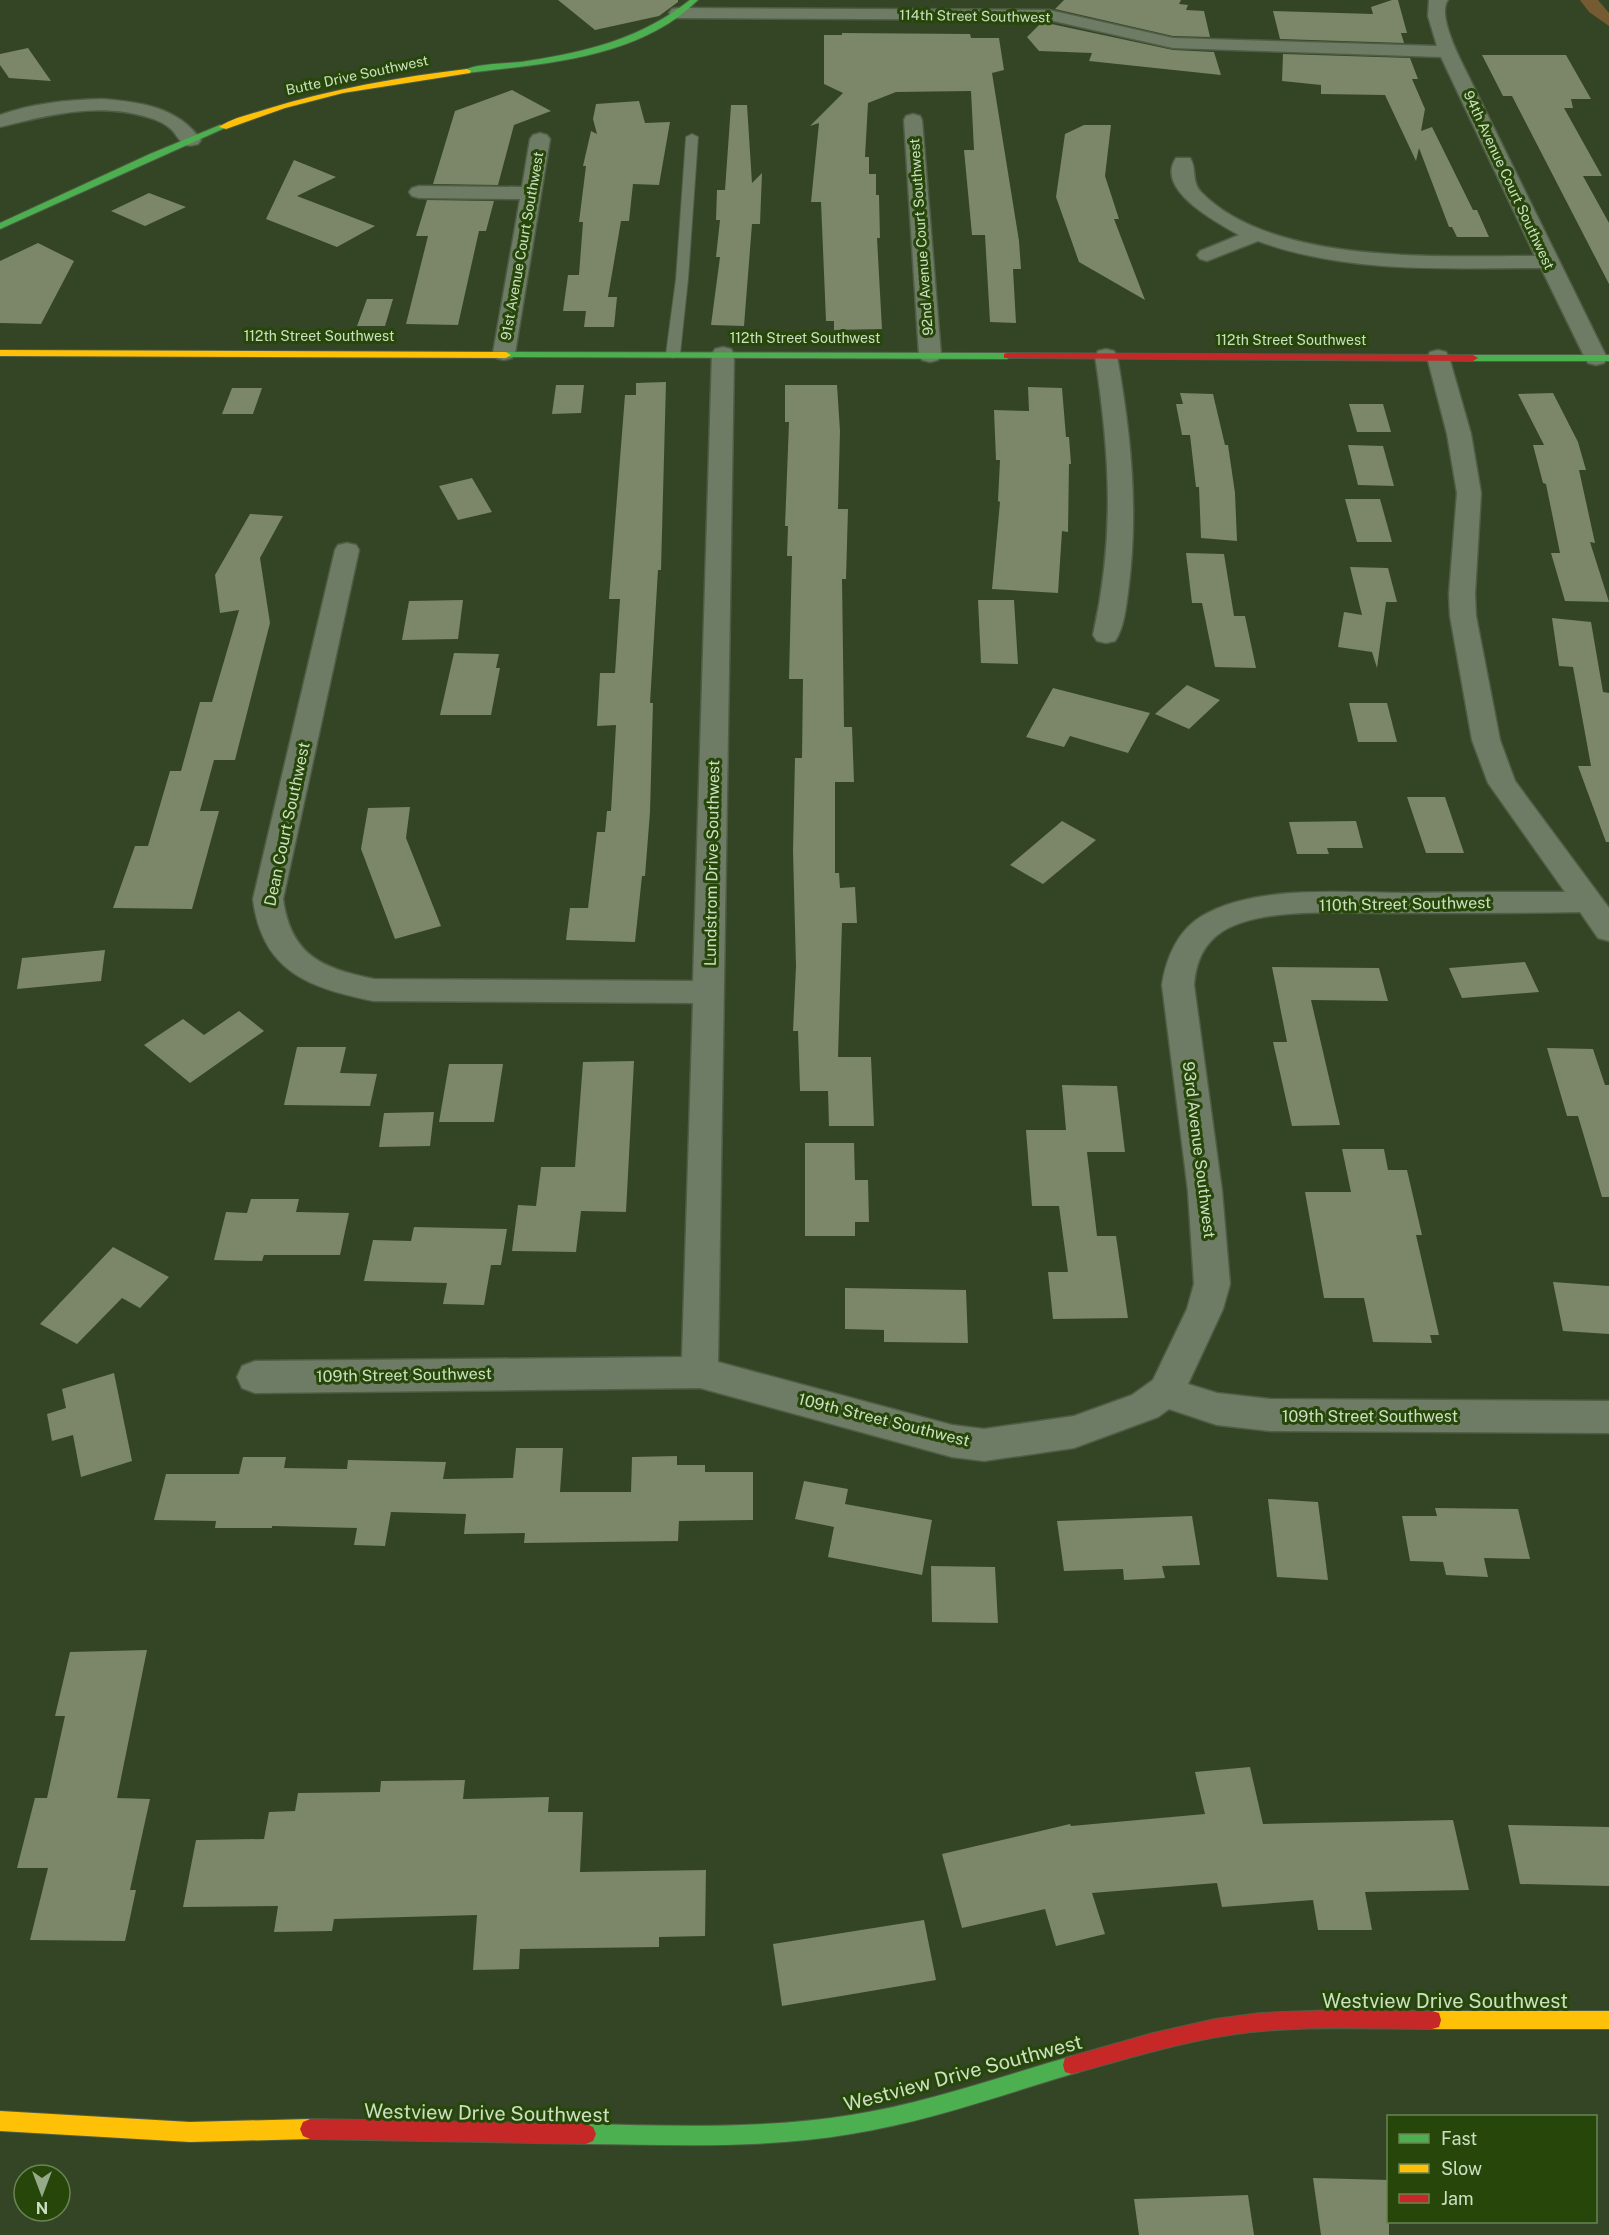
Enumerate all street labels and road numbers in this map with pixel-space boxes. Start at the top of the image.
street label: 114th Street Southwest [899,7,1051,25]
street label: Butte Drive Southwest [284,52,430,98]
street label: 94th Avenue Court Southwest [1460,88,1558,272]
street label: 92nd Avenue Court Southwest [906,138,936,336]
street label: 91st Avenue Court Southwest [498,150,546,342]
street label: 112th Street Southwest [244,328,394,344]
street label: 112th Street Southwest [730,330,880,346]
street label: 112th Street Southwest [1216,332,1366,348]
street label: Dean Court Southwest [260,740,314,908]
street label: Lundstrom Drive Southwest [701,760,723,966]
street label: 110th Street Southwest [1319,893,1491,915]
street label: 93rd Avenue Southwest [1179,1061,1219,1239]
street label: 109th Street Southwest [316,1364,492,1386]
street label: 109th Street Southwest [796,1390,972,1450]
street label: 109th Street Southwest [1282,1407,1458,1426]
street label: Westview Drive Southwest [1322,1989,1568,2013]
street label: Westview Drive Southwest [841,2030,1085,2116]
street label: Westview Drive Southwest [364,2099,610,2127]

